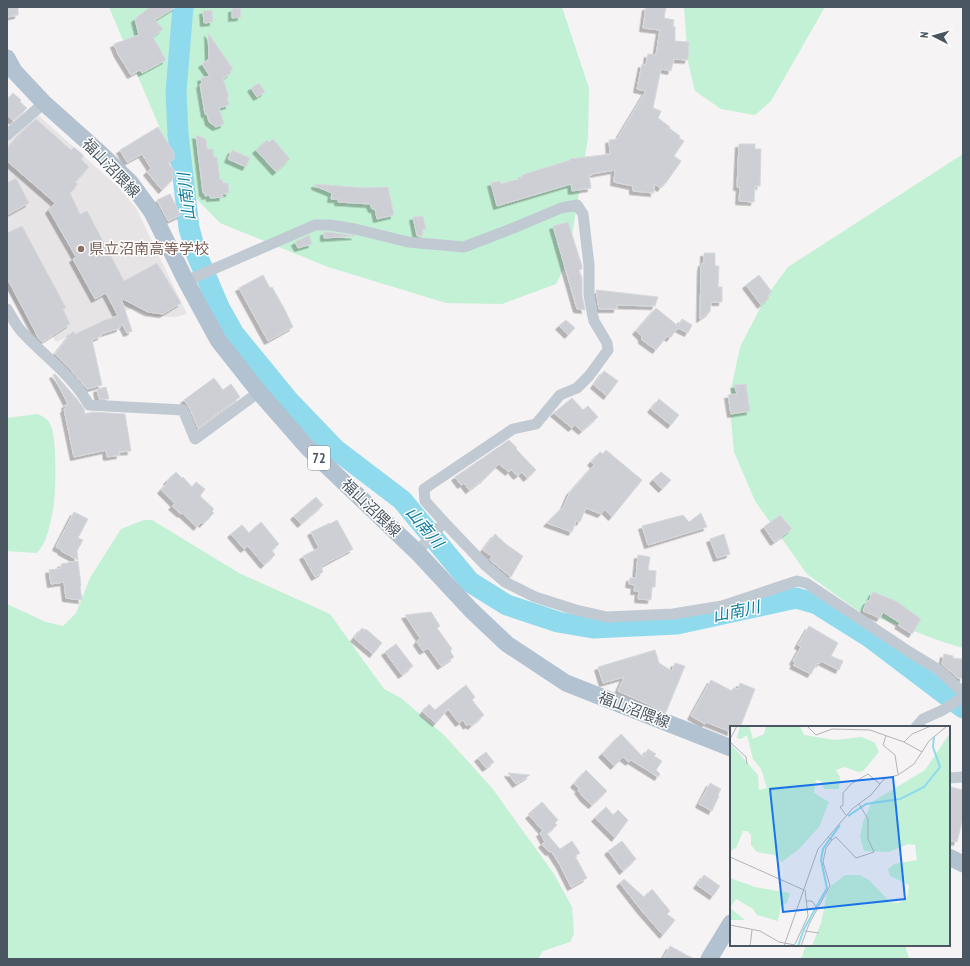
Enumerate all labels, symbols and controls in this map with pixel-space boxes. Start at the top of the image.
north arrow [914,16,954,56]
text: N [917,31,931,39]
street label: 福山沼隈線 [78,134,144,201]
water label: 山南川 [173,170,199,222]
place label: 県立沼南高等学校 [89,239,209,258]
marker: 県立沼南高等学校 [76,244,86,254]
road number: 72 [308,446,330,470]
street label: 福山沼隈線 [338,475,405,541]
water label: 山南川 [402,502,449,553]
water label: 山南川 [710,596,764,626]
street label: 福山沼隈線 [596,687,673,732]
inset map [730,726,950,946]

